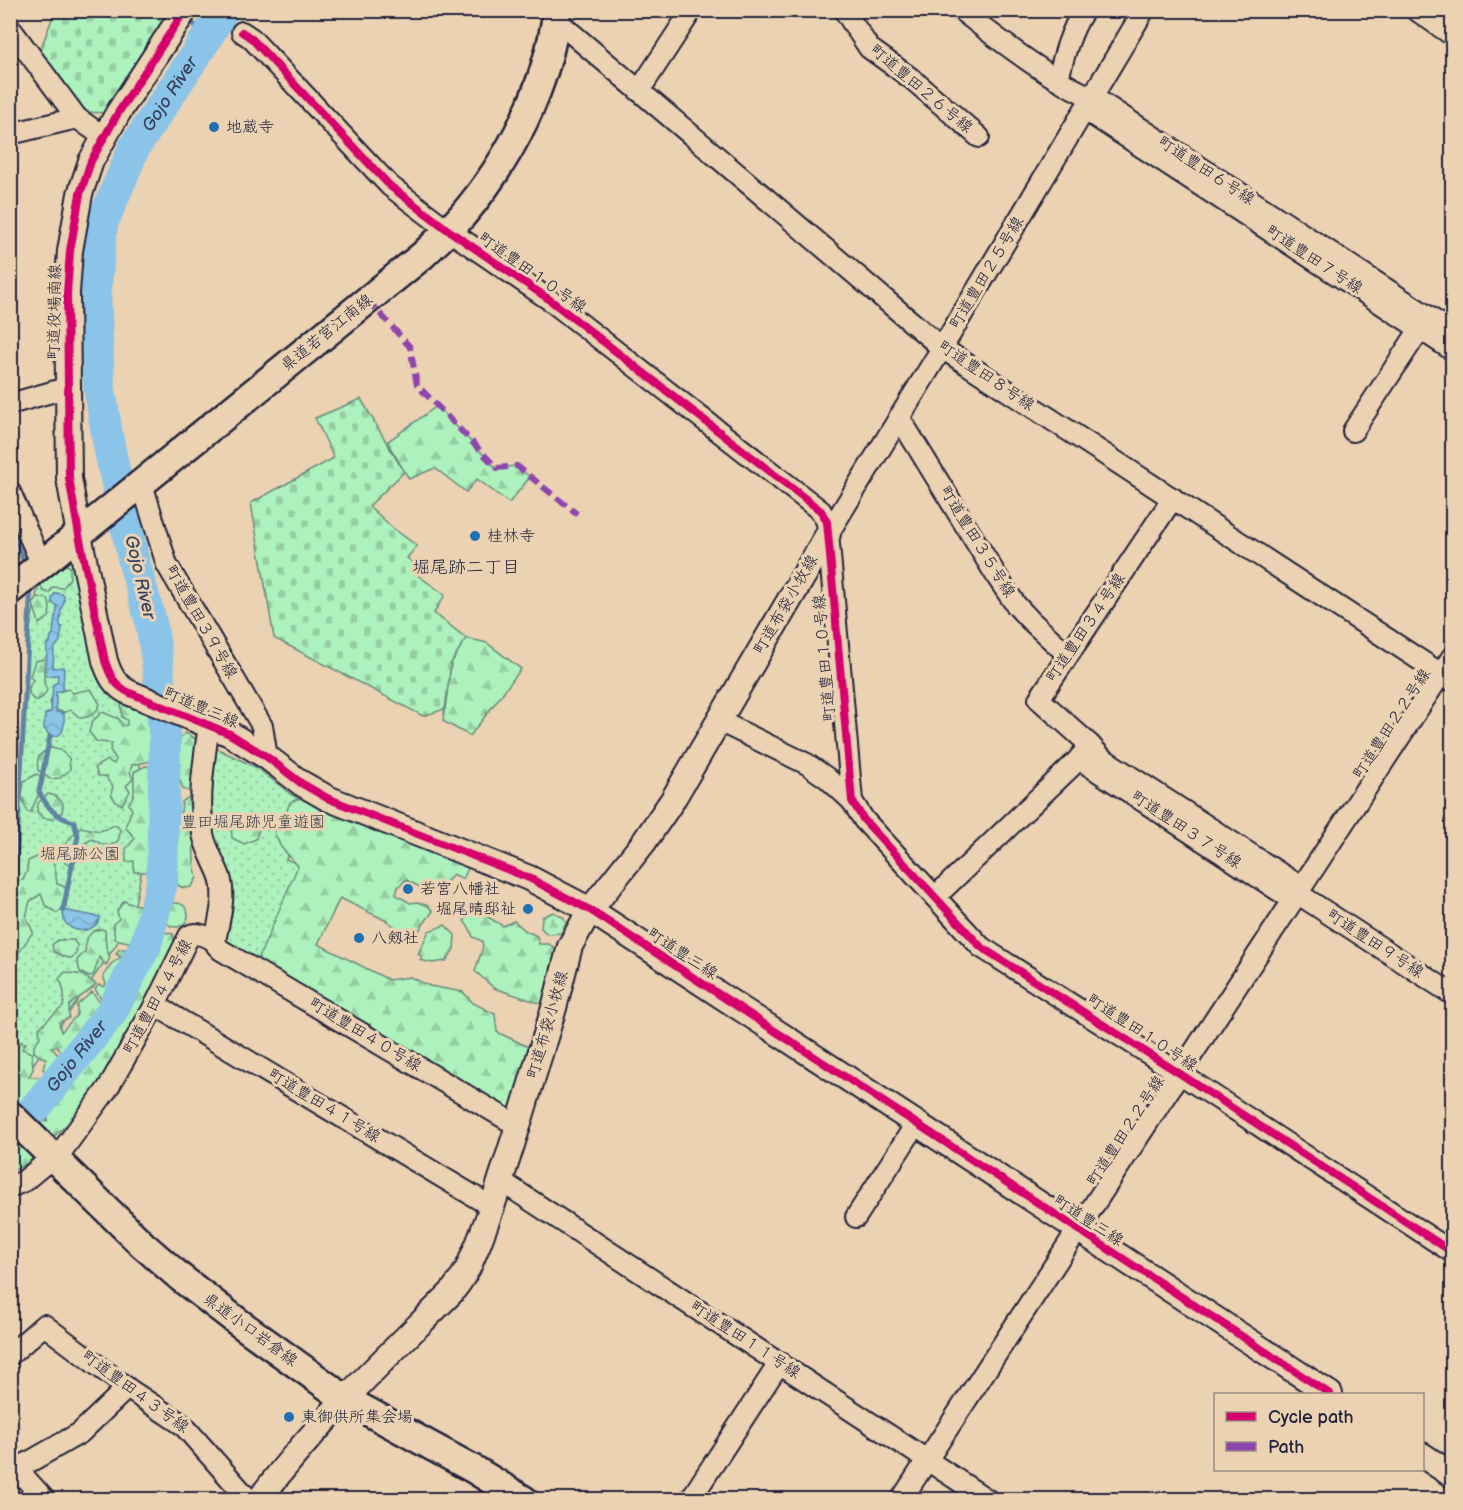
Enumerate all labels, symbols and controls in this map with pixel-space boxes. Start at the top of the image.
street label: 町道豊田２６号線 [866,41,976,137]
water label: Gojo River [137,52,203,136]
place label: 地蔵寺 [226,118,274,137]
marker: 地蔵寺 [207,120,221,134]
street label: 町道豊田６号線 [1154,133,1258,209]
street label: 町道豊田２５号線 [946,213,1028,333]
street label: 町道豊田７号線 [1262,222,1366,298]
street label: 町道豊田１０号線 [474,229,590,317]
street label: 町道役場南線 [45,264,65,360]
street label: 県道若宮江南線 [277,290,377,376]
street label: 町道豊田８号線 [934,337,1038,415]
street label: 町道豊田３５号線 [935,483,1019,601]
place label: 桂林寺 [487,527,535,546]
marker: 桂林寺 [468,529,482,543]
water label: Gojo River [120,533,160,622]
street label: 町道布袋小牧線 [750,552,822,658]
district label: 堀尾跡二丁目 [412,557,520,578]
street label: 町道豊田３９号線 [161,562,241,682]
street label: 町道豊田３４号線 [1042,570,1130,686]
street label: 町道豊田１０号線 [810,593,840,723]
street label: 町道豊田２２号線 [1349,665,1435,783]
street label: 町道豊三線 [160,684,242,732]
street label: 町道豊田３７号線 [1127,787,1245,873]
park label: 豊田堀尾跡児童遊園 [181,813,325,832]
park label: 堀尾跡公園 [40,845,120,864]
place label: 若宮八幡社 [420,880,500,899]
marker: 若宮八幡社 [401,882,415,896]
place label: 堀尾晴邸祉 [436,900,516,919]
marker: 堀尾晴邸祉 [521,902,535,916]
street label: 町道豊田９号線 [1323,906,1427,982]
street label: 町道豊三線 [643,924,721,984]
place label: 八剱社 [371,929,419,948]
marker: 八剱社 [352,931,366,945]
street label: 町道豊田４４号線 [120,936,196,1058]
street label: 町道布袋小牧線 [523,969,573,1081]
street label: 町道豊田１０号線 [1083,990,1201,1076]
street label: 町道豊田４０号線 [305,994,425,1076]
water label: Gojo River [42,1015,112,1096]
street label: 町道豊田４１号線 [264,1065,384,1147]
street label: 町道豊田２２号線 [1083,1072,1169,1190]
street label: 町道豊三線 [1049,1191,1127,1251]
street label: 県道小口岩倉線 [199,1289,301,1371]
street label: 町道豊田１１号線 [686,1297,804,1383]
street label: 町道豊田４３号線 [78,1347,192,1437]
legend [1214,1393,1424,1471]
text: Cycle path [1268,1407,1354,1428]
place label: 東御供所集会場 [301,1408,413,1427]
marker: 東御供所集会場 [282,1410,296,1424]
text: Path [1268,1437,1304,1458]

